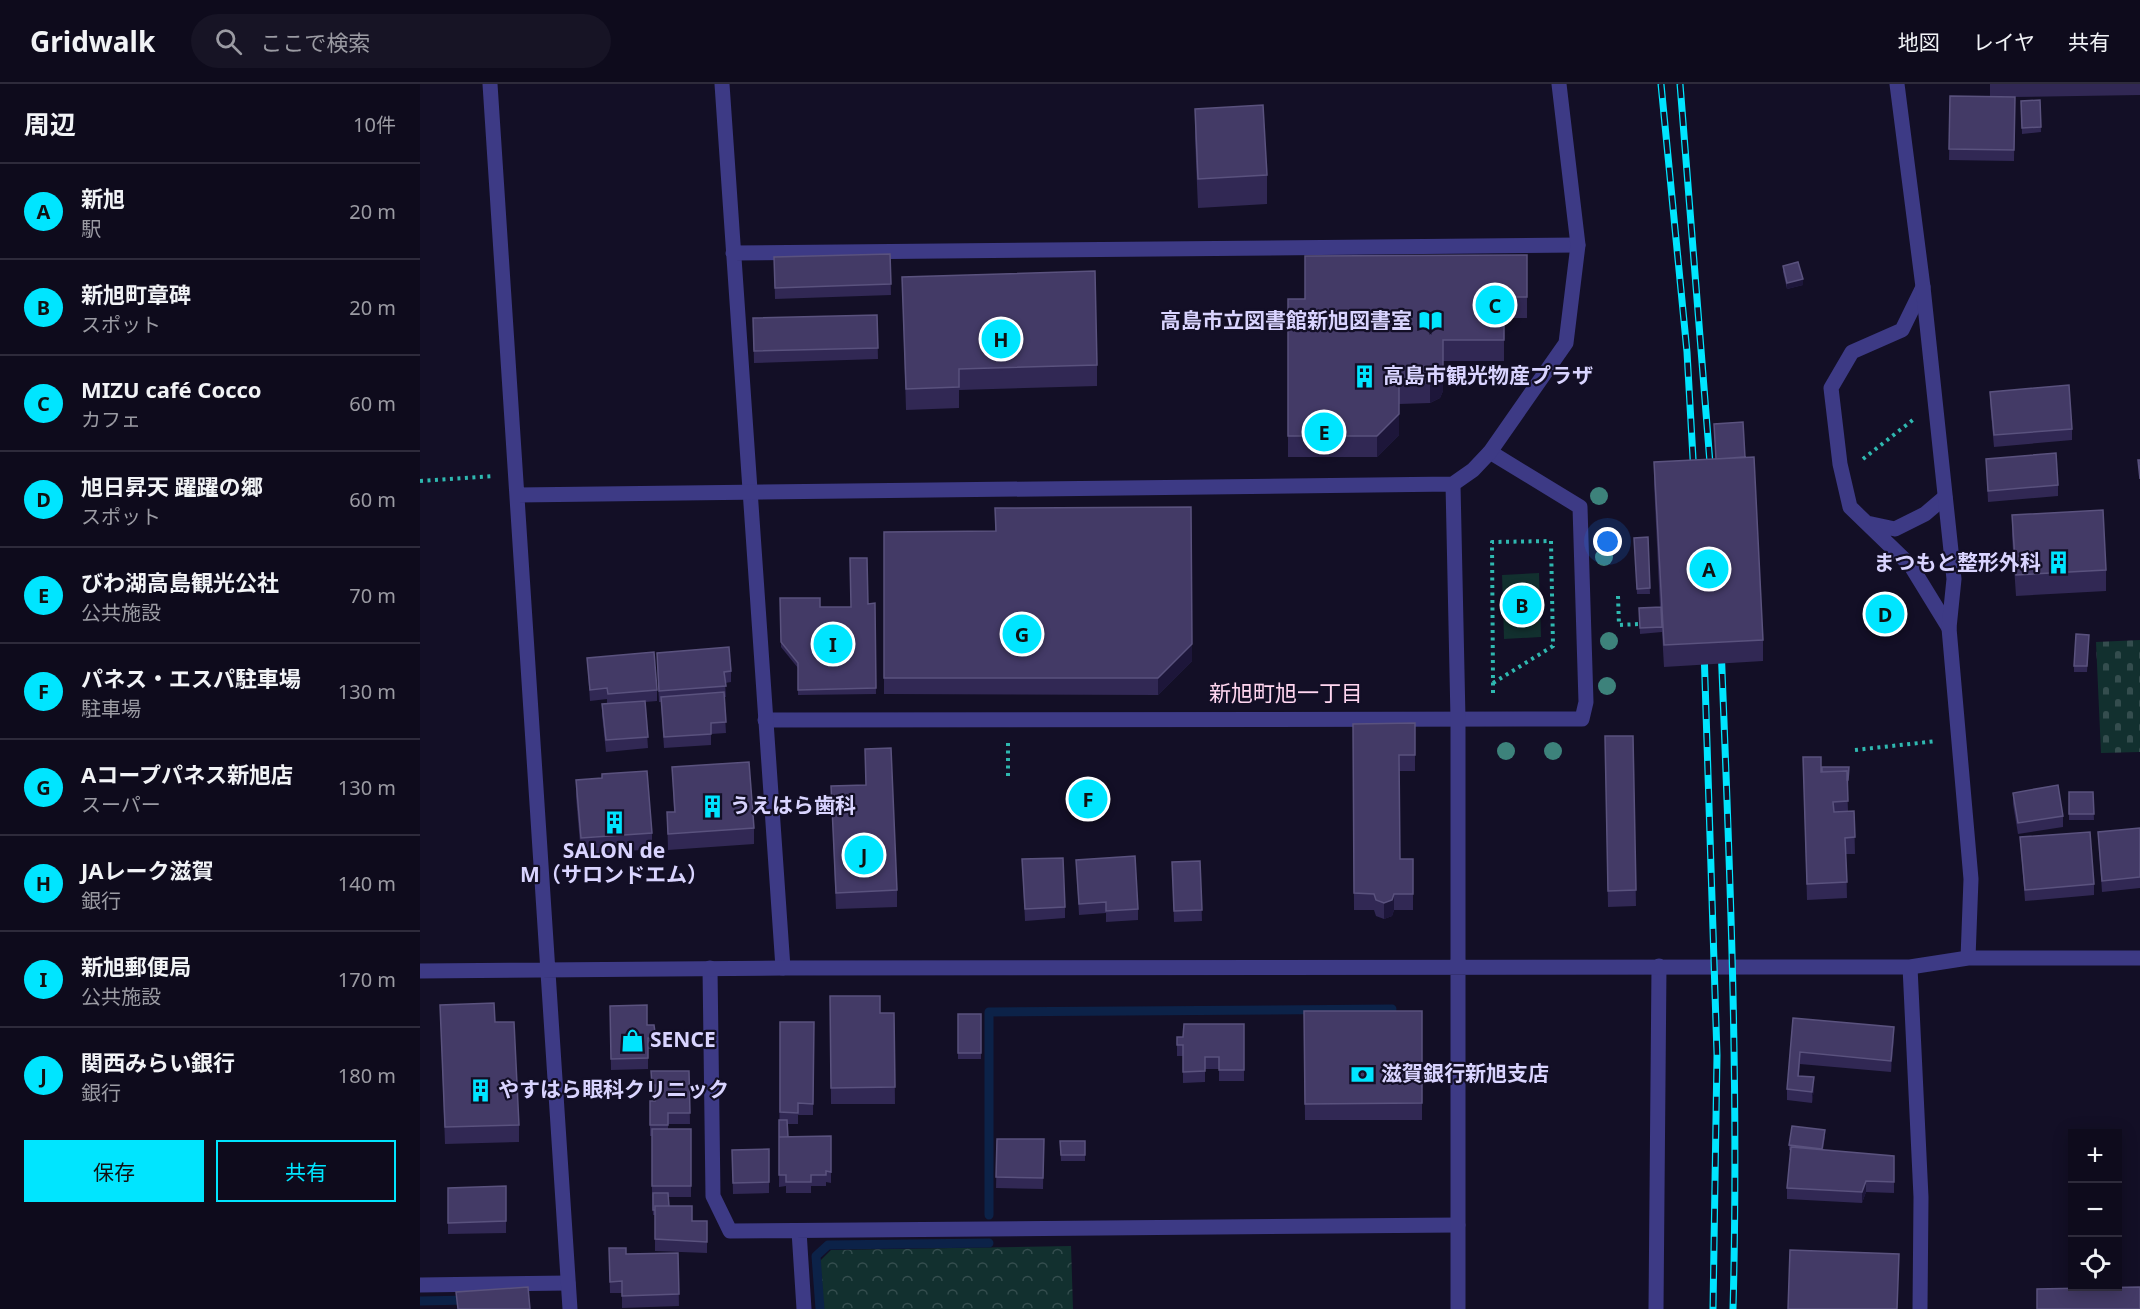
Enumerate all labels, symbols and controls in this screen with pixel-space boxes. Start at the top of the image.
search box [191,14,611,68]
text: Gridwalk [30,22,155,60]
icon: search [212,25,245,58]
text: ここで検索 [260,27,370,57]
text: 地図 [1898,28,1940,56]
text: レイヤ [1973,28,2035,56]
text: 共有 [2068,28,2110,56]
text: 周辺 [24,106,76,142]
text: 10件 [353,111,396,138]
text: 新旭 [81,183,125,213]
text: A [37,198,50,225]
text: 20 m [349,198,396,225]
text: 駅 [81,215,101,242]
text: 新旭町章碑 [81,279,191,309]
pin: C [1476,282,1514,328]
text: B [37,294,50,321]
text: 20 m [349,294,396,321]
place label: 高島市立図書館新旭図書室 [1160,306,1412,334]
library icon: 高島市立図書館新旭図書室 [1417,308,1443,334]
text: スポット [81,311,161,338]
pin: H [982,316,1020,362]
place label: 高島市観光物産プラザ [1383,361,1593,389]
building icon: 高島市観光物産プラザ [1352,363,1378,389]
text: MIZU café Cocco [81,374,262,404]
text: C [37,390,50,417]
text: 60 m [349,390,396,417]
text: カフェ [81,406,141,433]
pin: E [1304,410,1344,454]
text: 旭日昇天 躍躍の郷 [81,471,263,501]
text: D [36,486,51,513]
text: 60 m [349,486,396,513]
text: スポット [81,503,161,530]
your location [1593,527,1622,556]
pin: A [1690,546,1728,592]
place label: まつもと整形外科 [1873,548,2041,576]
building icon: まつもと整形外科 [2046,550,2072,576]
text: びわ湖高島観光公社 [81,567,279,597]
text: E [38,582,49,609]
text: 70 m [349,582,396,609]
pin: B [1502,582,1542,628]
pin: D [1866,592,1904,636]
text: 公共施設 [81,599,161,626]
pin: G [1002,612,1042,656]
pin: I [814,622,852,666]
text: パネス・エスパ駐車場 [81,663,301,693]
district label: 新旭町旭一丁目 [1209,677,1363,707]
text: F [38,678,49,705]
text: 130 m [338,678,396,705]
text: 駐車場 [81,695,141,722]
text: Aコープパネス新旭店 [81,759,293,789]
text: G [36,774,51,801]
text: 130 m [338,774,396,801]
pin: F [1068,776,1108,822]
text: スーパー [81,791,161,818]
place label: うえはら歯科 [730,791,856,819]
building icon: うえはら歯科 [699,793,725,819]
building icon: SALON de M（サロンドエム） [601,810,627,836]
pin: J [844,832,884,878]
place label: SALON de M（サロンドエム） [520,836,708,888]
text: JAレーク滋賀 [81,855,214,885]
text: H [36,870,51,897]
text: 140 m [338,870,396,897]
text: 銀行 [81,887,121,914]
text: 新旭郵便局 [81,951,191,981]
text: I [40,966,47,993]
text: 170 m [338,966,396,993]
text: 公共施設 [81,983,161,1010]
place label: SENCE [650,1025,716,1053]
shop icon: SENCE [619,1027,645,1053]
text: 関西みらい銀行 [81,1047,235,1077]
place label: 滋賀銀行新旭支店 [1381,1059,1549,1087]
bank icon: 滋賀銀行新旭支店 [1350,1061,1376,1087]
text: J [40,1062,47,1089]
text: 180 m [338,1062,396,1089]
place label: やすはら眼科クリニック [498,1075,729,1103]
building icon: やすはら眼科クリニック [467,1077,493,1103]
text: 銀行 [81,1079,121,1106]
map controls [2068,1129,2122,1291]
button: + [2068,1129,2122,1183]
button: 保存 [24,1140,204,1202]
button: 共有 [216,1140,396,1202]
button: − [2068,1183,2122,1237]
button: locate [2068,1237,2122,1291]

